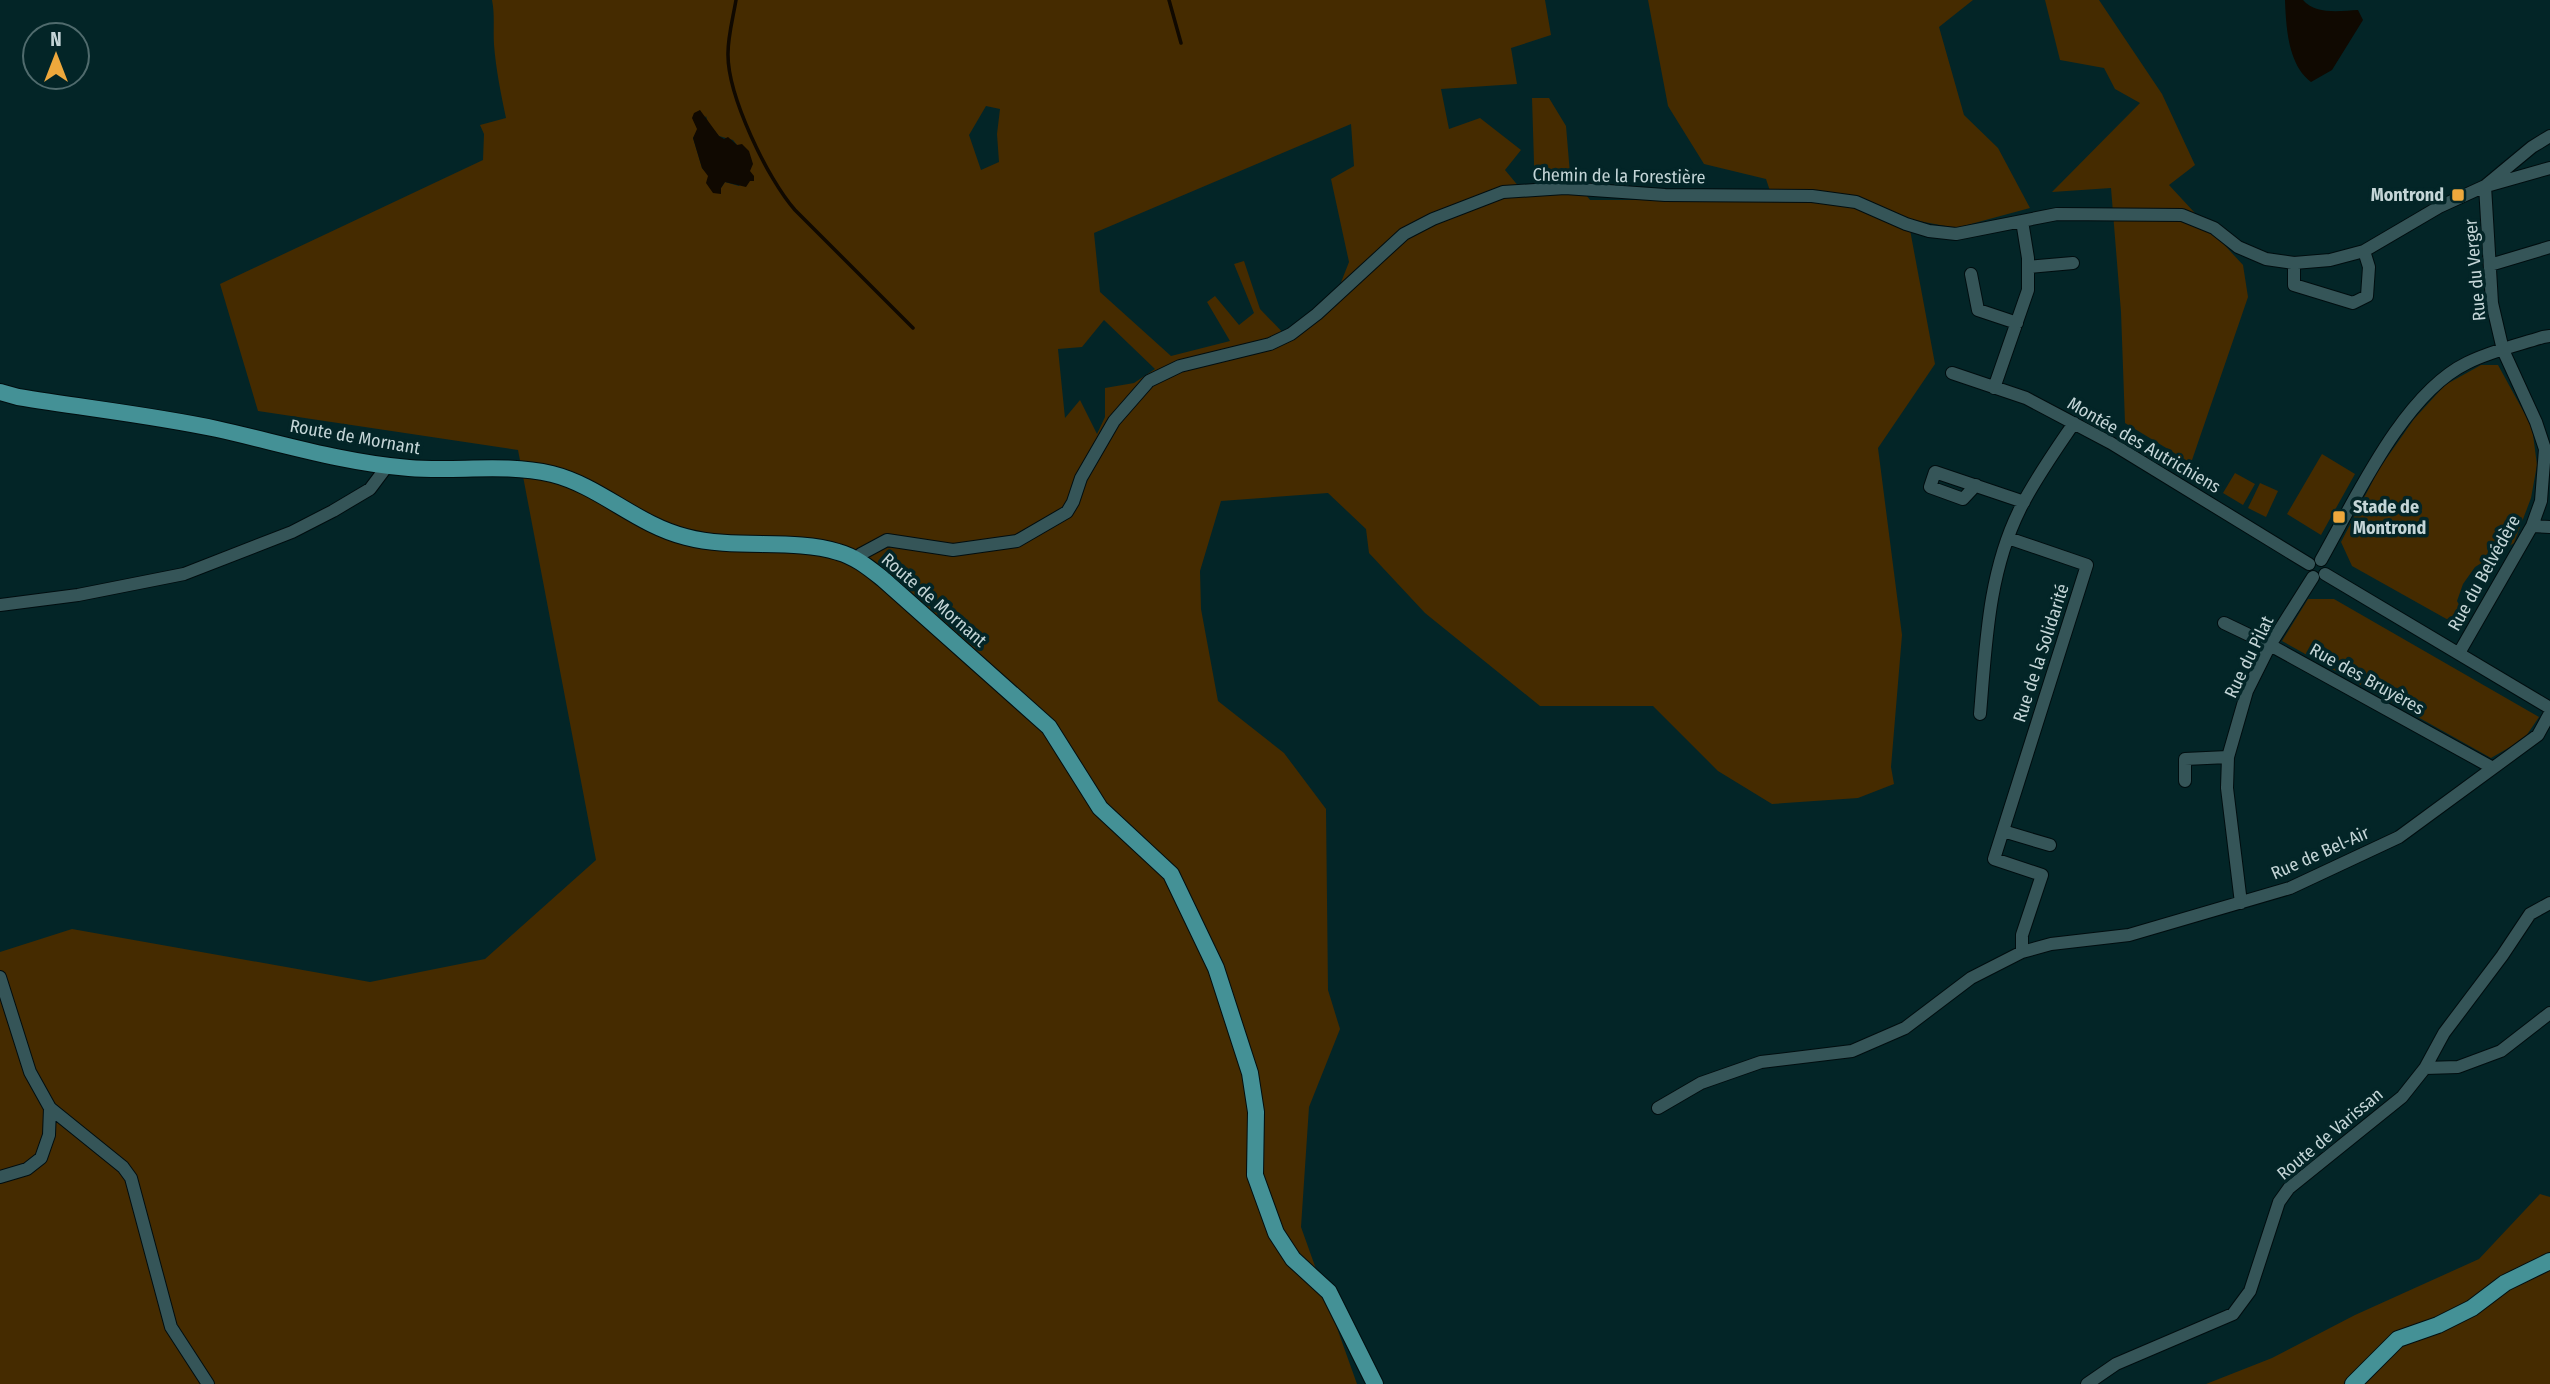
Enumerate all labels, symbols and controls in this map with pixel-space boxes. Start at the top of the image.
north arrow [21,21,91,91]
text: N [50,28,62,51]
street label: Chemin de la Forestière [1532,163,1706,189]
place label: Montrond [2371,184,2444,206]
marker: Montrond [2450,187,2466,203]
street label: Rue du Verger [2460,217,2490,322]
street label: Montée des Autrichiens [2063,392,2225,498]
street label: Route de Mornant [288,415,422,459]
place label: Stade de Montrond [2353,496,2426,539]
marker: Stade de Montrond [2331,509,2347,525]
street label: Rue du Belvédère [2443,511,2525,635]
street label: Route de Mornant [877,548,991,652]
street label: Rue de la Solidarité [2008,581,2074,725]
street label: Rue du Pilat [2220,612,2278,702]
street label: Rue des Bruyères [2306,638,2428,720]
street label: Rue de Bel-Air [2267,821,2373,884]
street label: Route de Varissan [2273,1083,2387,1185]

